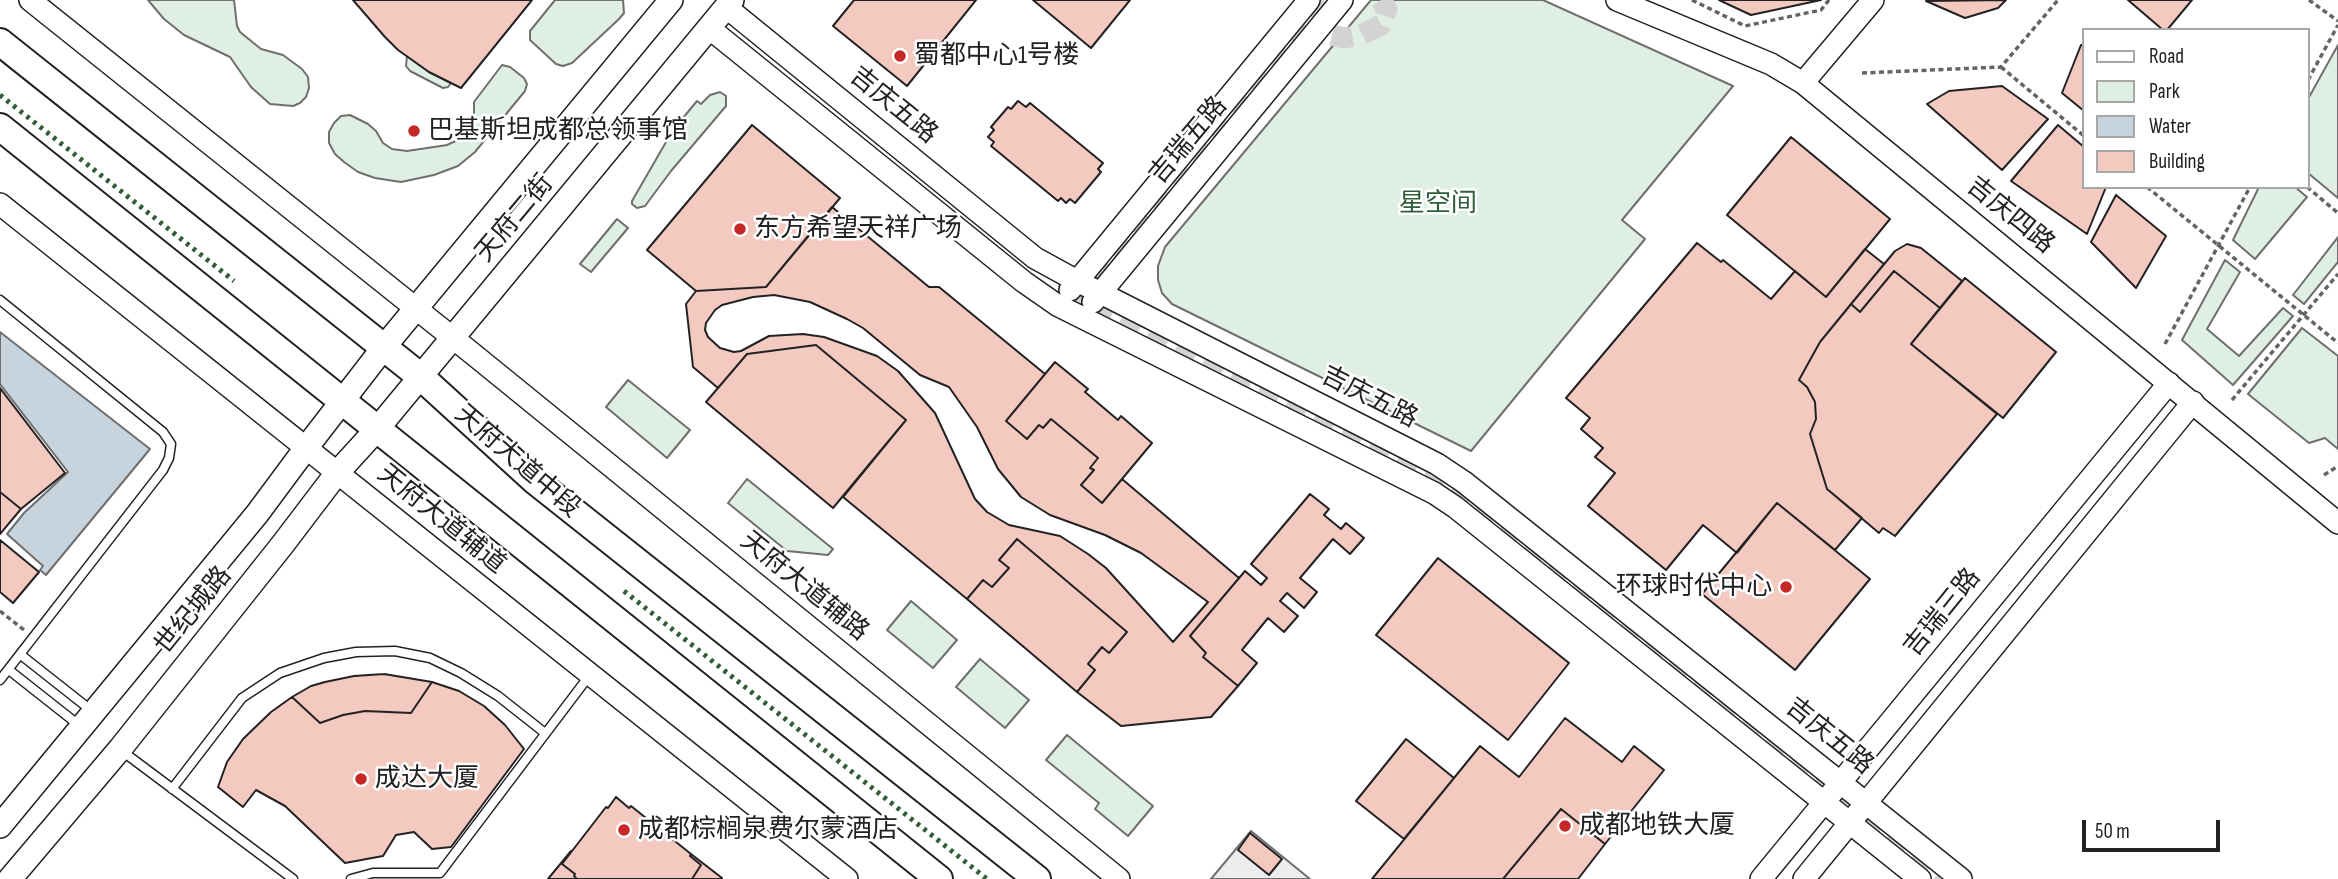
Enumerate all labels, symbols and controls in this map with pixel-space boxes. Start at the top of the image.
legend [2082,28,2310,189]
place label: 蜀都中心1号楼 [914,40,1079,72]
text: Road [2149,44,2184,69]
marker: 蜀都中心1号楼 [892,48,908,64]
street label: 吉庆五路 [843,61,943,151]
text: Park [2149,79,2180,104]
street label: 吉瑞五路 [1144,91,1234,191]
text: Water [2149,114,2191,139]
place label: 巴基斯坦成都总领事馆 [428,115,688,147]
marker: 巴基斯坦成都总领事馆 [406,123,422,139]
text: Building [2149,149,2205,174]
street label: 天府二街 [470,169,560,269]
street label: 吉庆四路 [1960,171,2060,261]
park label: 星空间 [1399,188,1477,220]
place label: 东方希望天祥广场 [754,213,962,245]
marker: 东方希望天祥广场 [732,221,748,237]
street label: 吉庆五路 [1316,360,1422,436]
street label: 天府大道中段 [448,399,586,525]
street label: 天府大道辅道 [371,459,511,581]
street label: 天府大道辅路 [734,526,874,648]
street label: 世纪城路 [149,561,239,661]
street label: 吉瑞三路 [1898,563,1988,663]
place label: 环球时代中心 [1616,571,1772,603]
marker: 环球时代中心 [1778,579,1794,595]
street label: 吉庆五路 [1779,692,1879,782]
place label: 成达大厦 [375,763,479,795]
marker: 成达大厦 [353,771,369,787]
scale bar [2086,806,2224,850]
place label: 成都地铁大厦 [1579,810,1735,842]
place label: 成都棕榈泉费尔蒙酒店 [638,814,898,846]
marker: 成都地铁大厦 [1557,818,1573,834]
text: 50 m [2095,819,2130,844]
marker: 成都棕榈泉费尔蒙酒店 [616,822,632,838]

